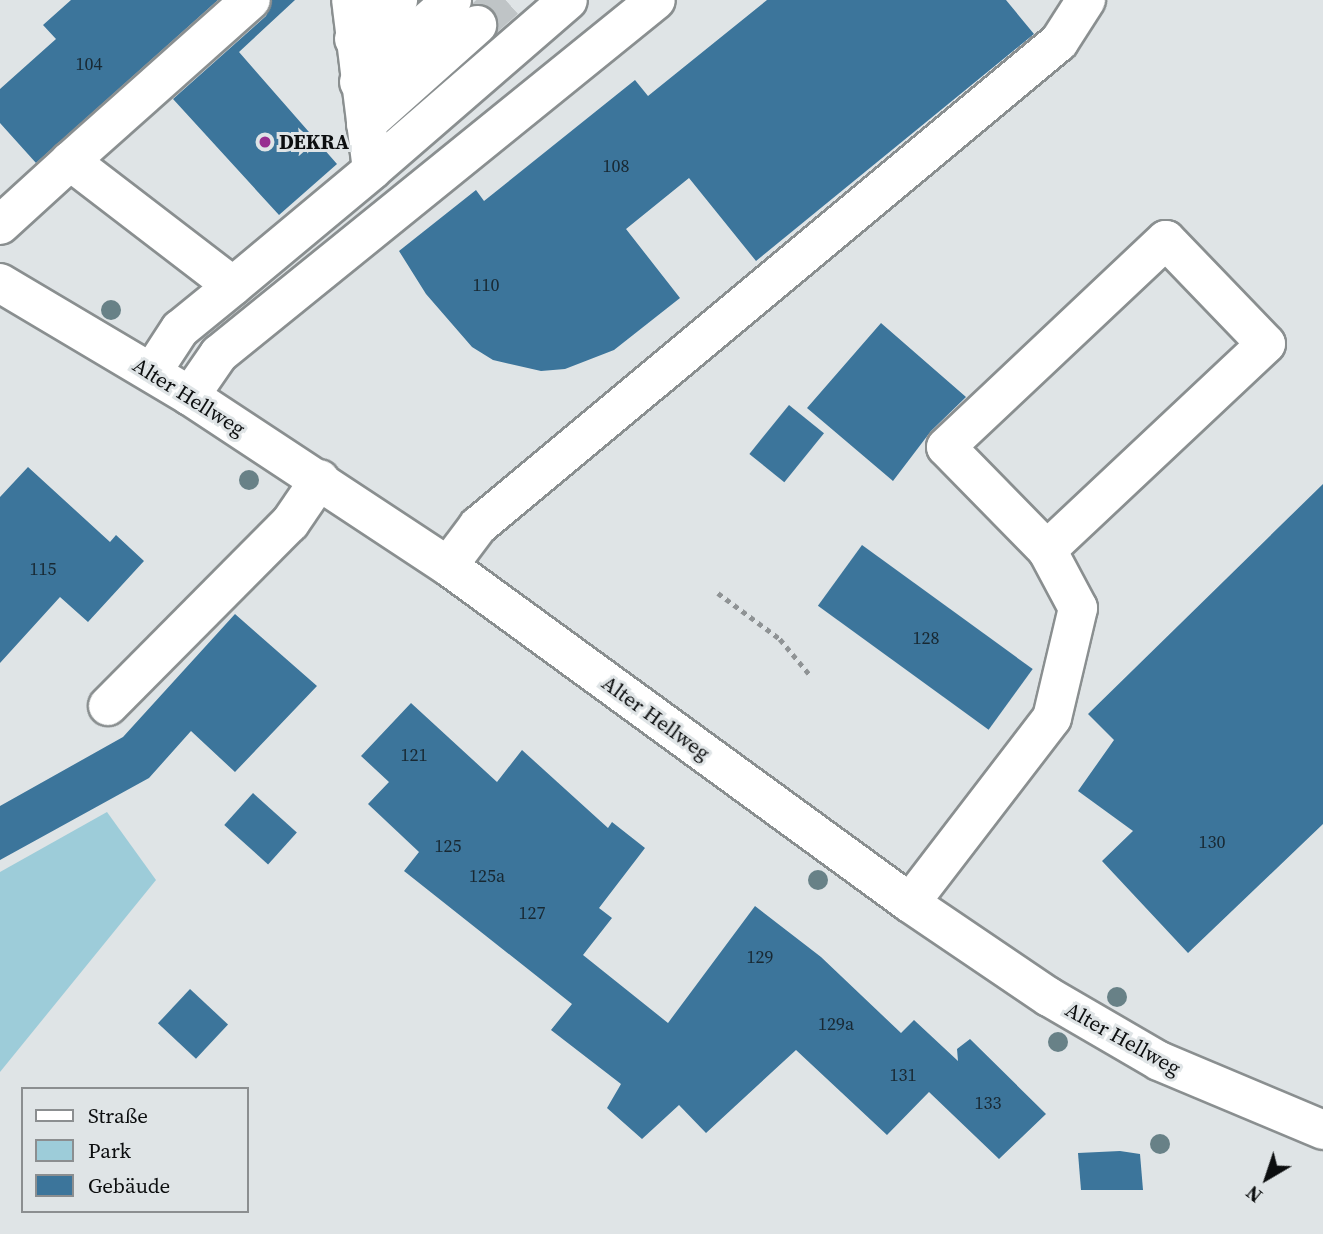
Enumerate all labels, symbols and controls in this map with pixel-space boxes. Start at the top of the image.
house number: 104 [76,53,102,75]
place label: DEKRA [279,129,349,155]
marker: DEKRA [257,134,273,150]
house number: 108 [603,155,629,177]
house number: 110 [473,274,499,296]
street label: Alter Hellweg [128,352,250,442]
house number: 115 [30,558,56,580]
house number: 128 [913,627,939,649]
street label: Alter Hellweg [597,670,715,766]
house number: 121 [401,744,427,766]
house number: 130 [1199,831,1225,853]
house number: 125 [435,835,461,857]
house number: 125a [469,865,505,887]
house number: 127 [519,902,545,924]
house number: 129 [747,946,773,968]
street label: Alter Hellweg [1061,997,1185,1081]
house number: 129a [818,1013,854,1035]
house number: 131 [890,1064,916,1086]
legend [21,1087,248,1213]
house number: 133 [975,1092,1001,1114]
text: Straße [88,1101,148,1130]
text: Park [88,1136,131,1165]
north arrow [1232,1143,1302,1213]
text: Gebäude [88,1171,170,1200]
text: N [1240,1180,1267,1209]

